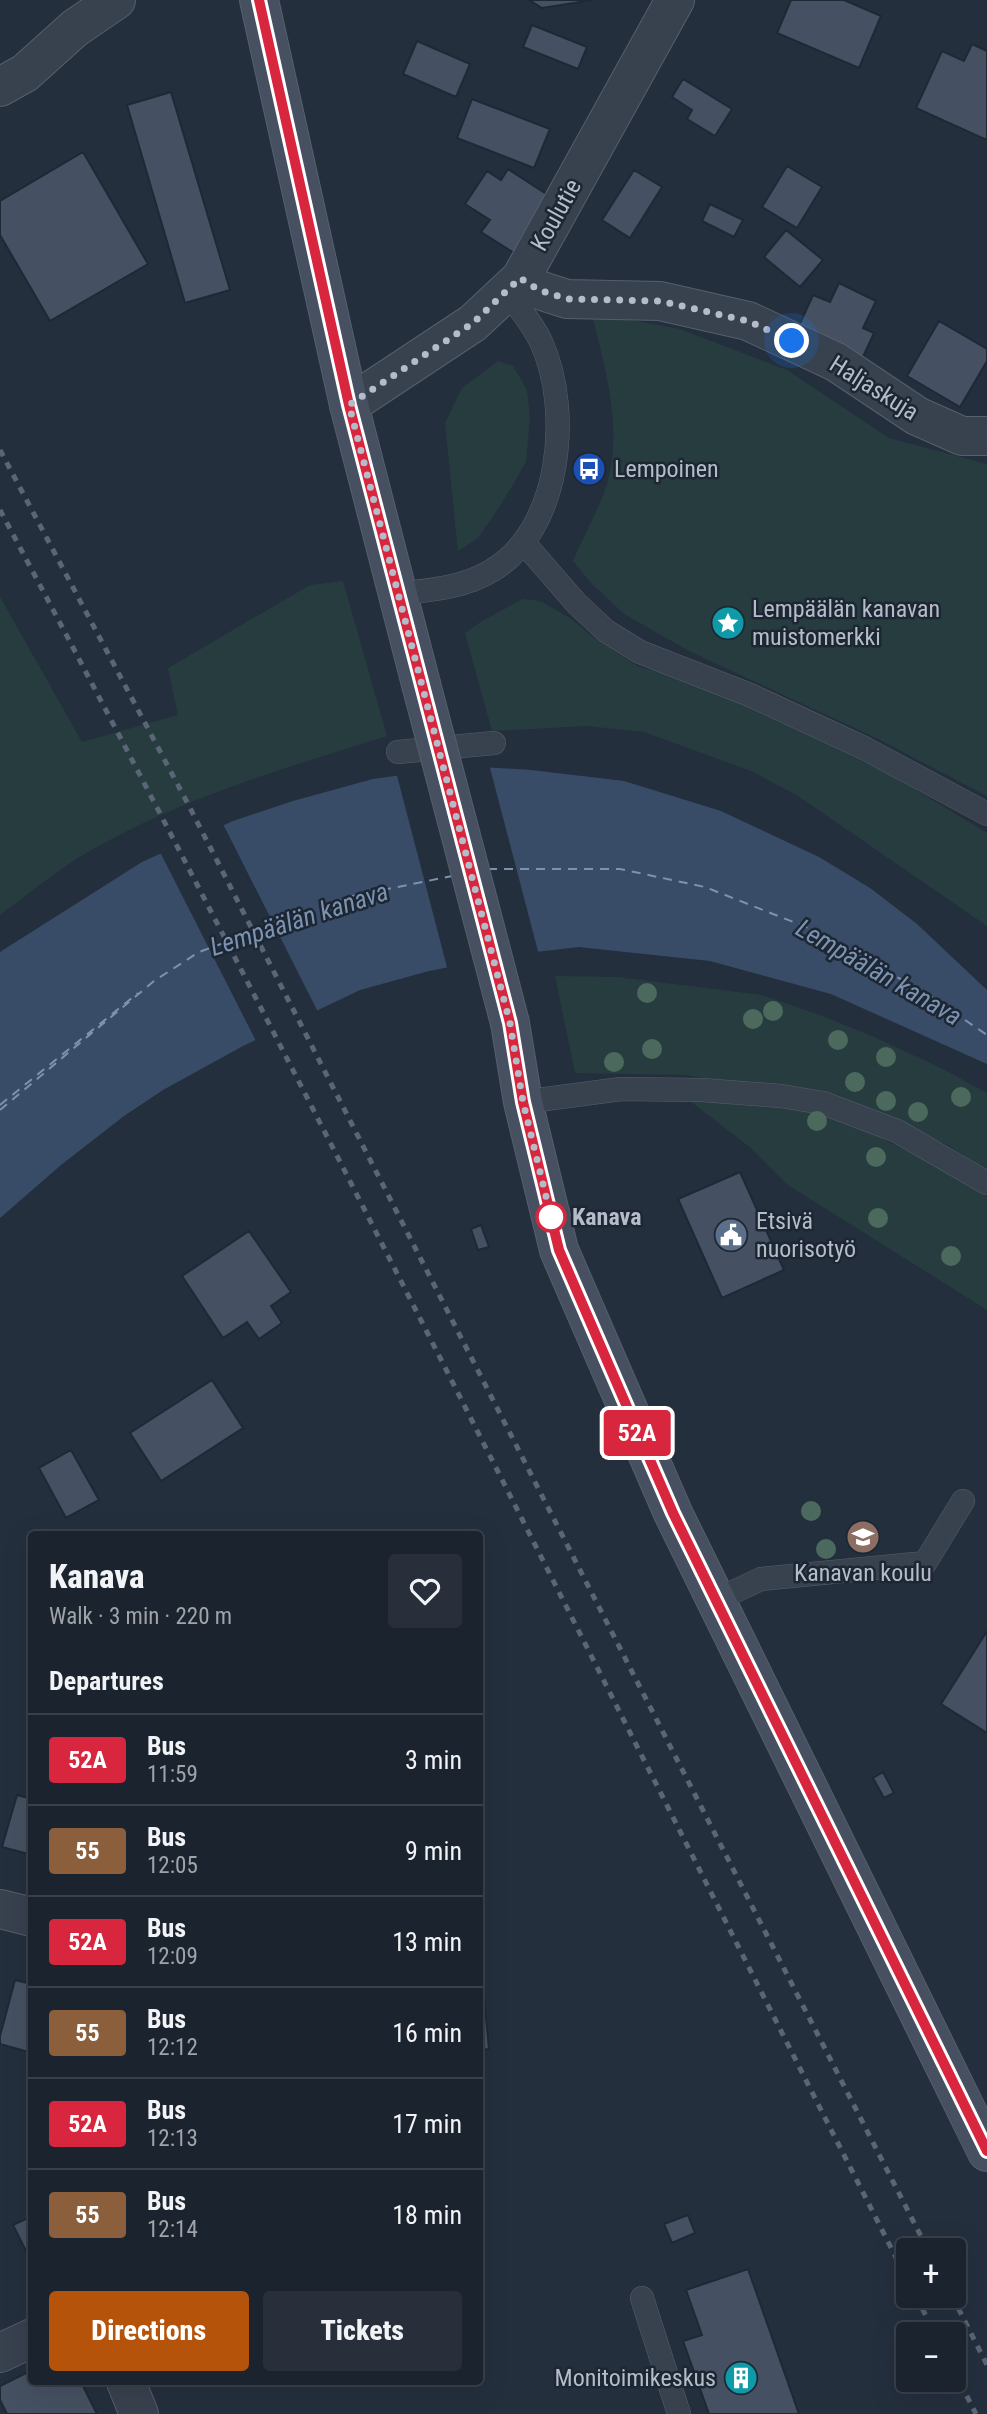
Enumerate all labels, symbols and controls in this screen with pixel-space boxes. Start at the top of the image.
street label: Koulutie [525,174,587,256]
your location [774,323,809,358]
street label: Haljaskuja [825,350,923,426]
bus stop icon: Lempoinen [570,450,608,488]
place label: Lempoinen [614,455,719,483]
place label: Lempäälän kanavan muistomerkki [752,595,940,651]
place icon: Lempäälän kanavan muistomerkki [709,604,747,642]
water label: Lempäälän kanava [206,876,392,962]
water label: Lempäälän kanava [791,913,967,1031]
marker: Kanava [536,1202,566,1232]
place label: Kanava [572,1203,641,1231]
place label: Etsivä nuorisotyö [756,1207,856,1263]
public building icon: Etsivä nuorisotyö [712,1216,750,1254]
line badge: 52A [597,1410,677,1456]
text: 52A [618,1419,656,1447]
school or university icon: Kanavan koulu [844,1518,882,1556]
button: heart [388,1554,462,1628]
text: Kanava [49,1557,145,1596]
place label: Kanavan koulu [794,1559,932,1587]
text: Walk · 3 min · 220 m [49,1603,232,1630]
text: Departures [49,1666,164,1696]
text: Bus [147,1731,186,1761]
text: 3 min [405,1745,462,1775]
text: 52A [68,1746,107,1774]
text: 11:59 [147,1761,198,1788]
text: Bus [147,1822,186,1852]
text: 9 min [405,1836,462,1866]
text: 55 [75,1837,100,1865]
text: 12:05 [147,1852,198,1879]
text: Bus [147,1913,186,1943]
text: 13 min [392,1927,462,1957]
text: 52A [68,1928,107,1956]
text: 12:09 [147,1943,198,1970]
text: Bus [147,2004,186,2034]
text: 16 min [392,2018,462,2048]
text: 55 [75,2019,100,2047]
text: 12:12 [147,2034,198,2061]
text: Bus [147,2095,186,2125]
text: 17 min [392,2109,462,2139]
text: 52A [68,2110,107,2138]
text: 12:13 [147,2125,198,2152]
text: Bus [147,2186,186,2216]
text: 18 min [392,2200,462,2230]
text: 55 [75,2201,100,2229]
text: 12:14 [147,2216,198,2243]
map controls [896,2238,966,2392]
button: + [896,2238,966,2308]
button: Directions [49,2291,249,2371]
button: Tickets [263,2291,462,2371]
button: − [896,2322,966,2392]
building icon: Monitoimikeskus [722,2359,760,2397]
place label: Monitoimikeskus [555,2364,716,2392]

